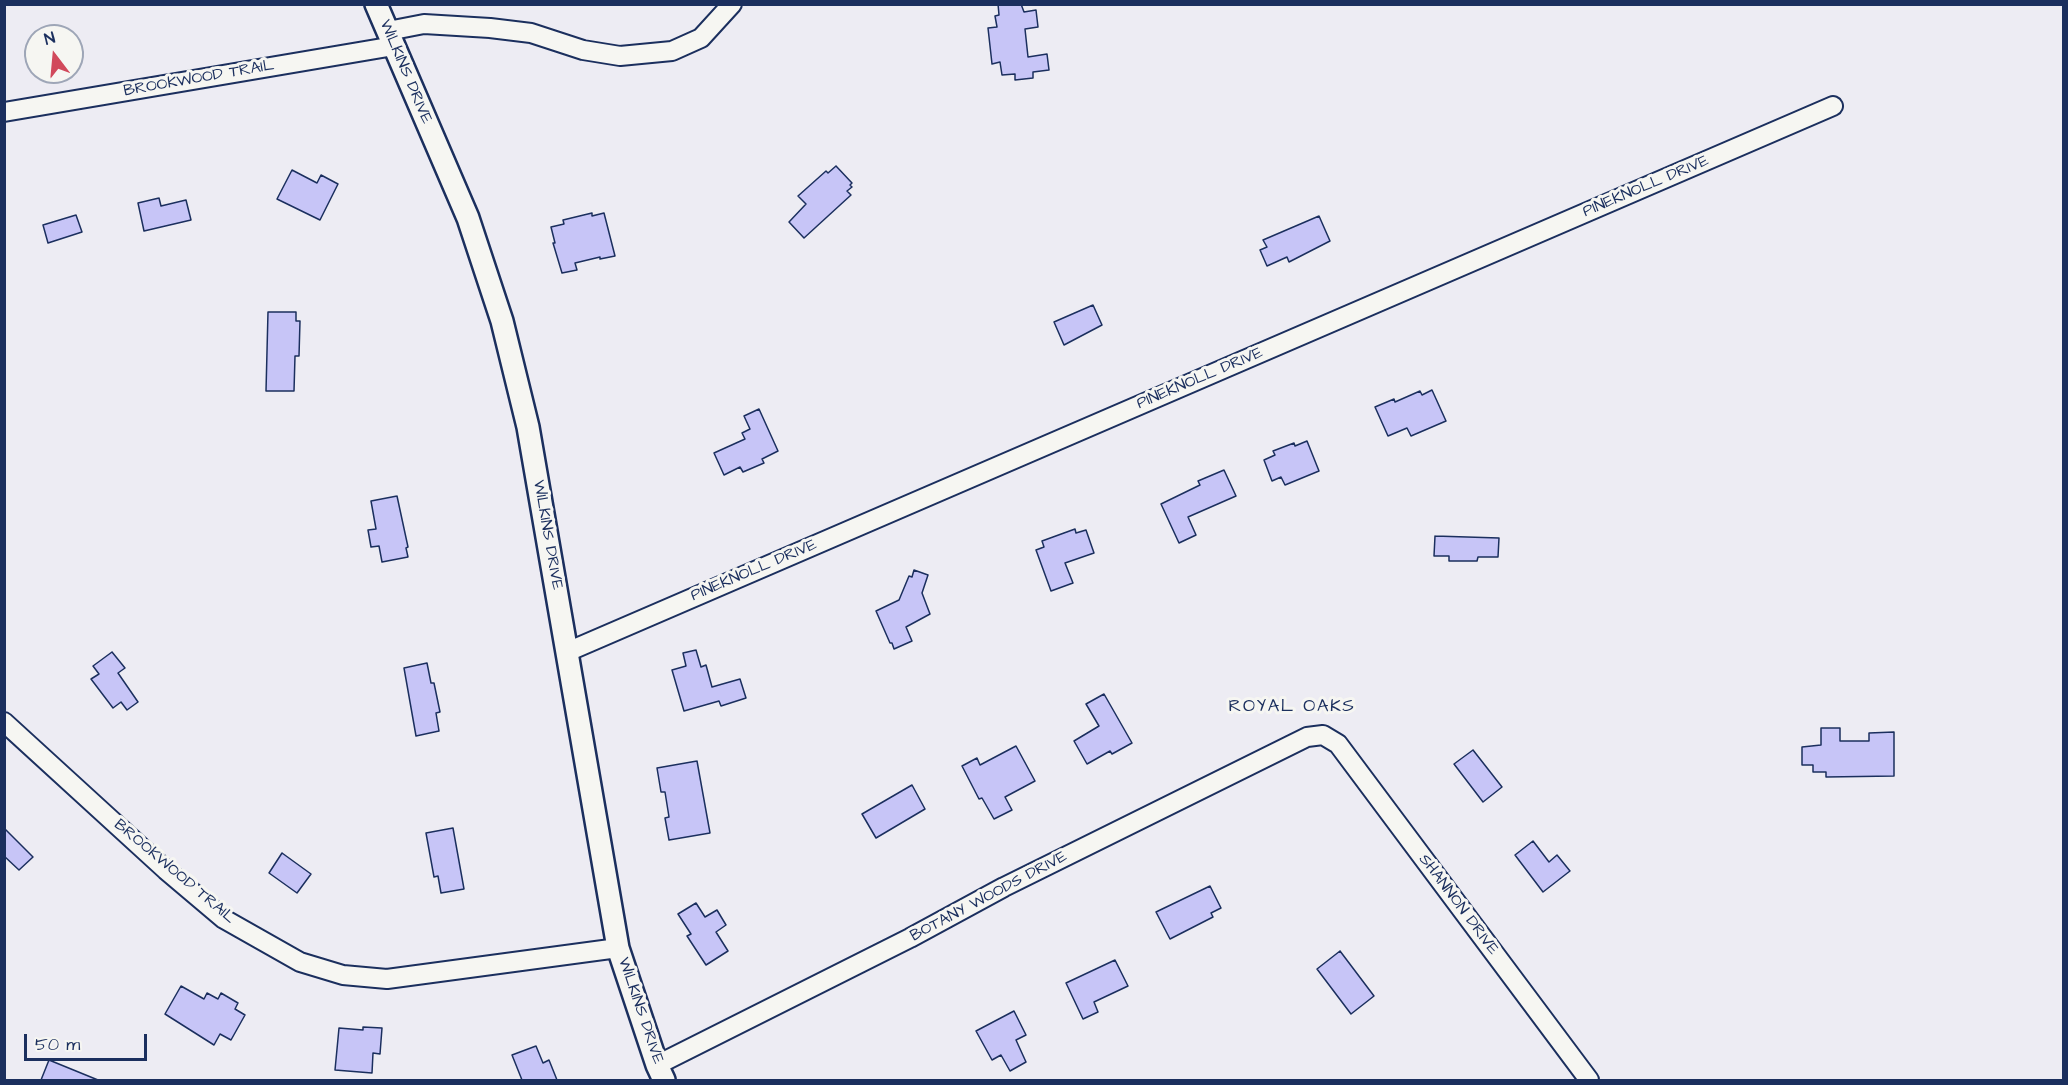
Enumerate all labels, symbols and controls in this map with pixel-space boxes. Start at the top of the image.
street label: WILKINS DRIVE [374,17,436,127]
north arrow [24,24,84,84]
text: N [42,27,57,51]
street label: BROOKWOOD TRAIL [122,56,276,102]
street label: PINEKNOLL DRIVE [1580,152,1712,222]
street label: PINEKNOLL DRIVE [1134,344,1266,414]
street label: WILKINS DRIVE [528,479,566,591]
street label: PINEKNOLL DRIVE [688,536,820,606]
district label: ROYAL OAKS [1229,696,1355,718]
street label: BROOKWOOD TRAIL [109,816,239,928]
street label: BOTANY WOODS DRIVE [907,848,1071,946]
street label: SHANNON DRIVE [1414,851,1502,959]
street label: WILKINS DRIVE [613,955,667,1067]
scale bar [27,1022,150,1060]
text: 50 m [35,1032,80,1057]

